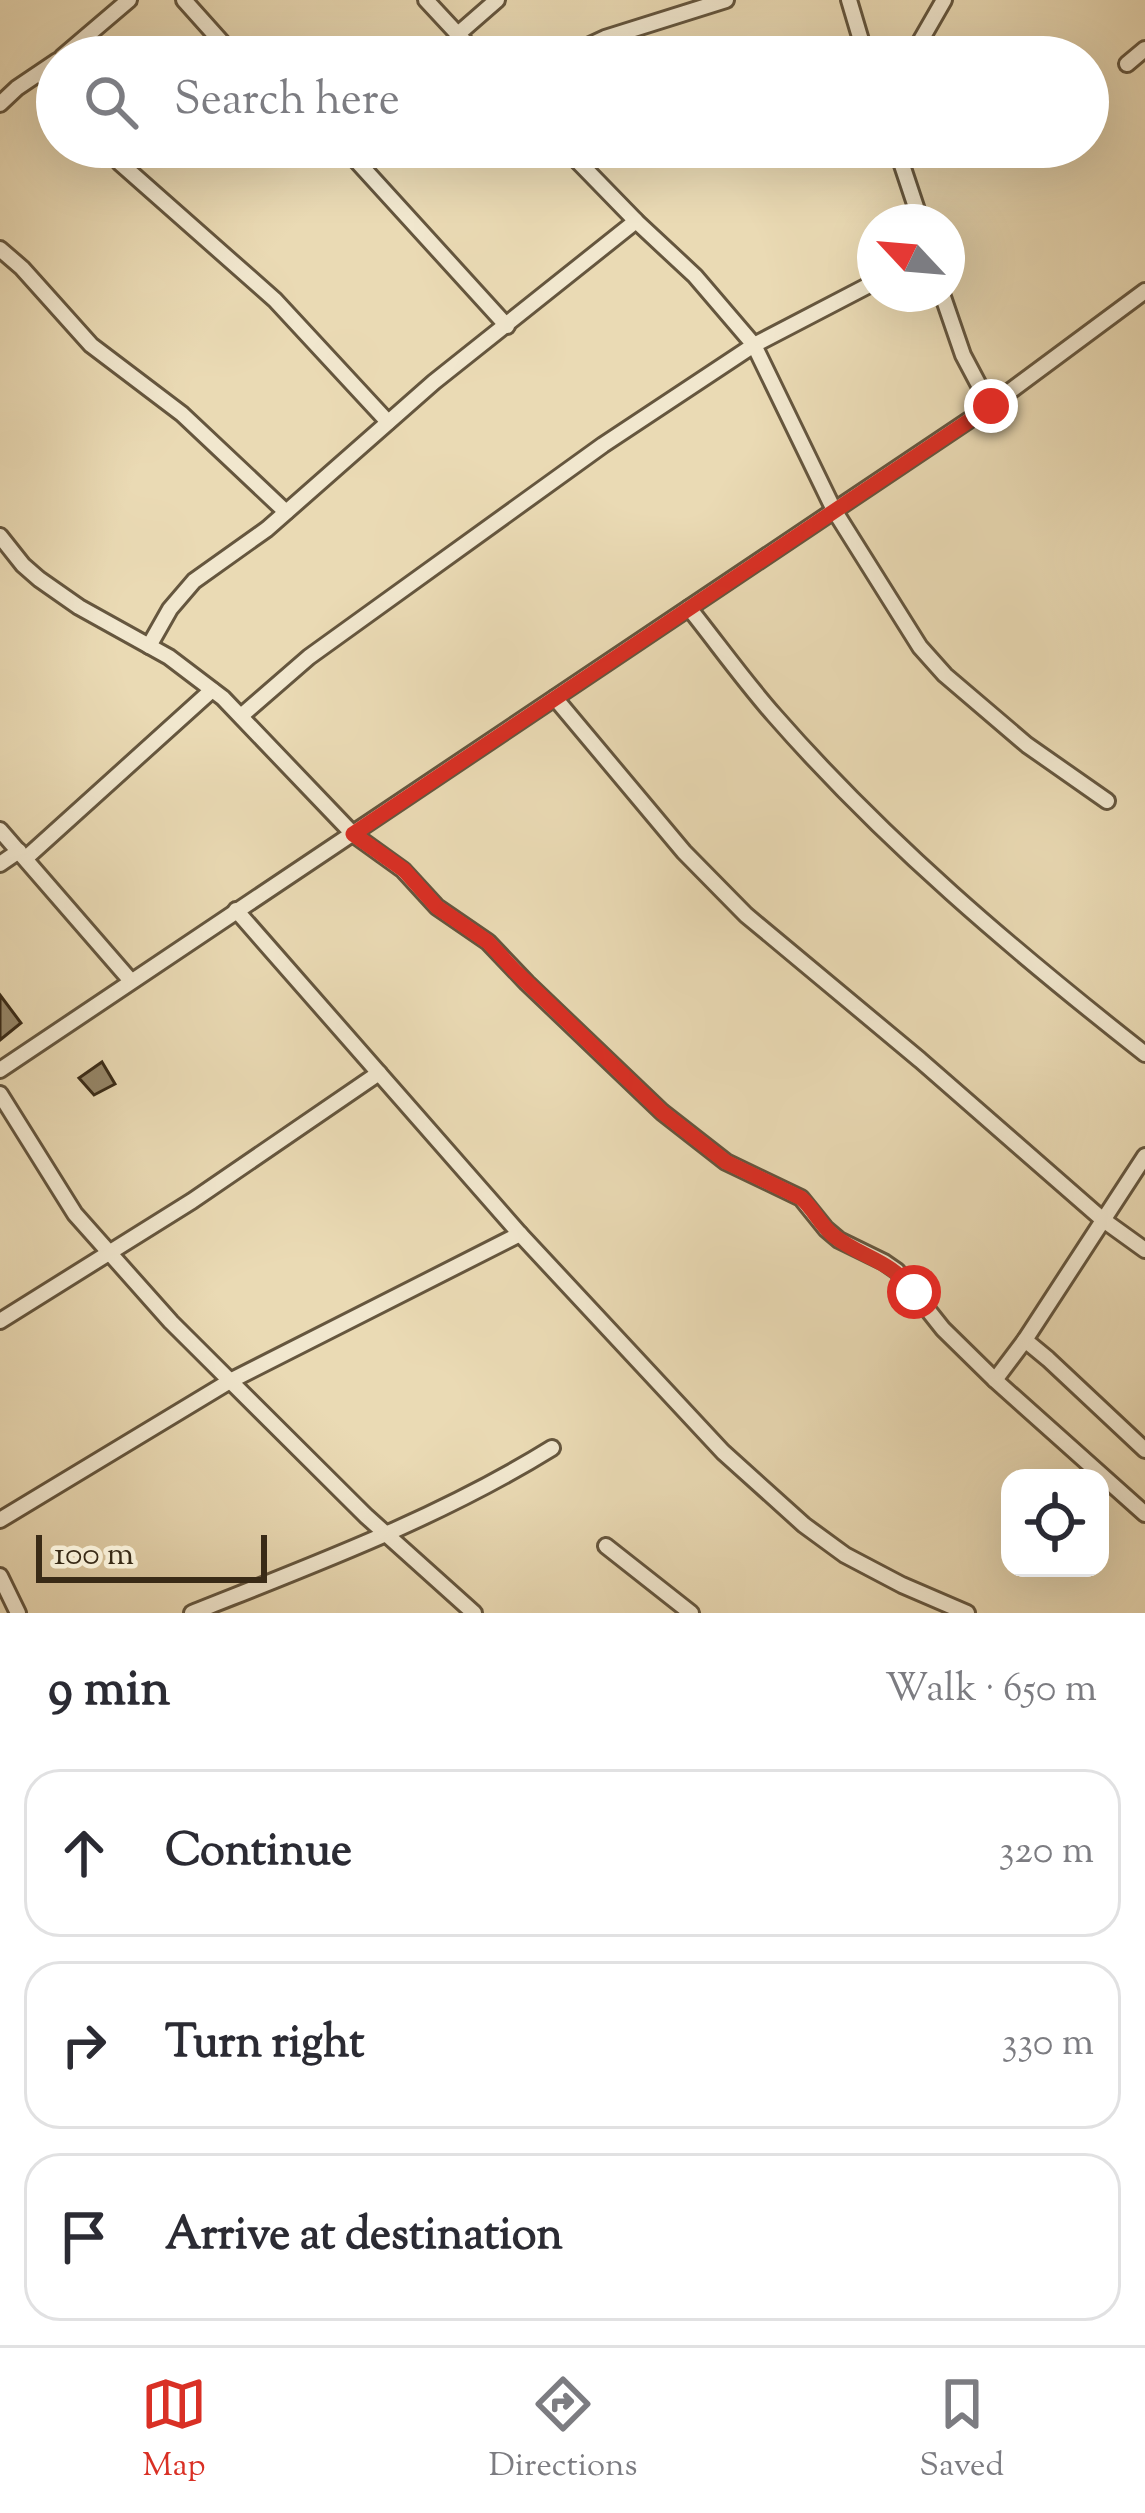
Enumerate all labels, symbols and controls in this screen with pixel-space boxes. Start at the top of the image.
search box [36,36,1109,168]
icon: search [78,69,144,135]
text: Search here [174,70,400,135]
north arrow [857,204,965,312]
route end [964,379,1018,433]
route start [887,1265,941,1319]
map controls [1001,1469,1109,1577]
button: locate [1001,1469,1109,1577]
scale bar [36,1529,267,1582]
text: 100 m [54,1532,134,1580]
text: 9 min [48,1655,170,1728]
text: Walk · 650 m [885,1663,1097,1719]
icon: ahead [51,1820,117,1886]
text: Continue [165,1821,352,1886]
text: 320 m [999,1825,1094,1881]
icon: right [51,2012,117,2078]
text: Turn right [165,2013,364,2078]
text: 330 m [1002,2017,1094,2073]
icon: arrive [51,2204,117,2270]
text: Arrive at destination [165,2205,563,2270]
tab: Map [141,2371,207,2491]
tab: Directions [489,2371,638,2491]
tab: Saved [919,2371,1004,2491]

